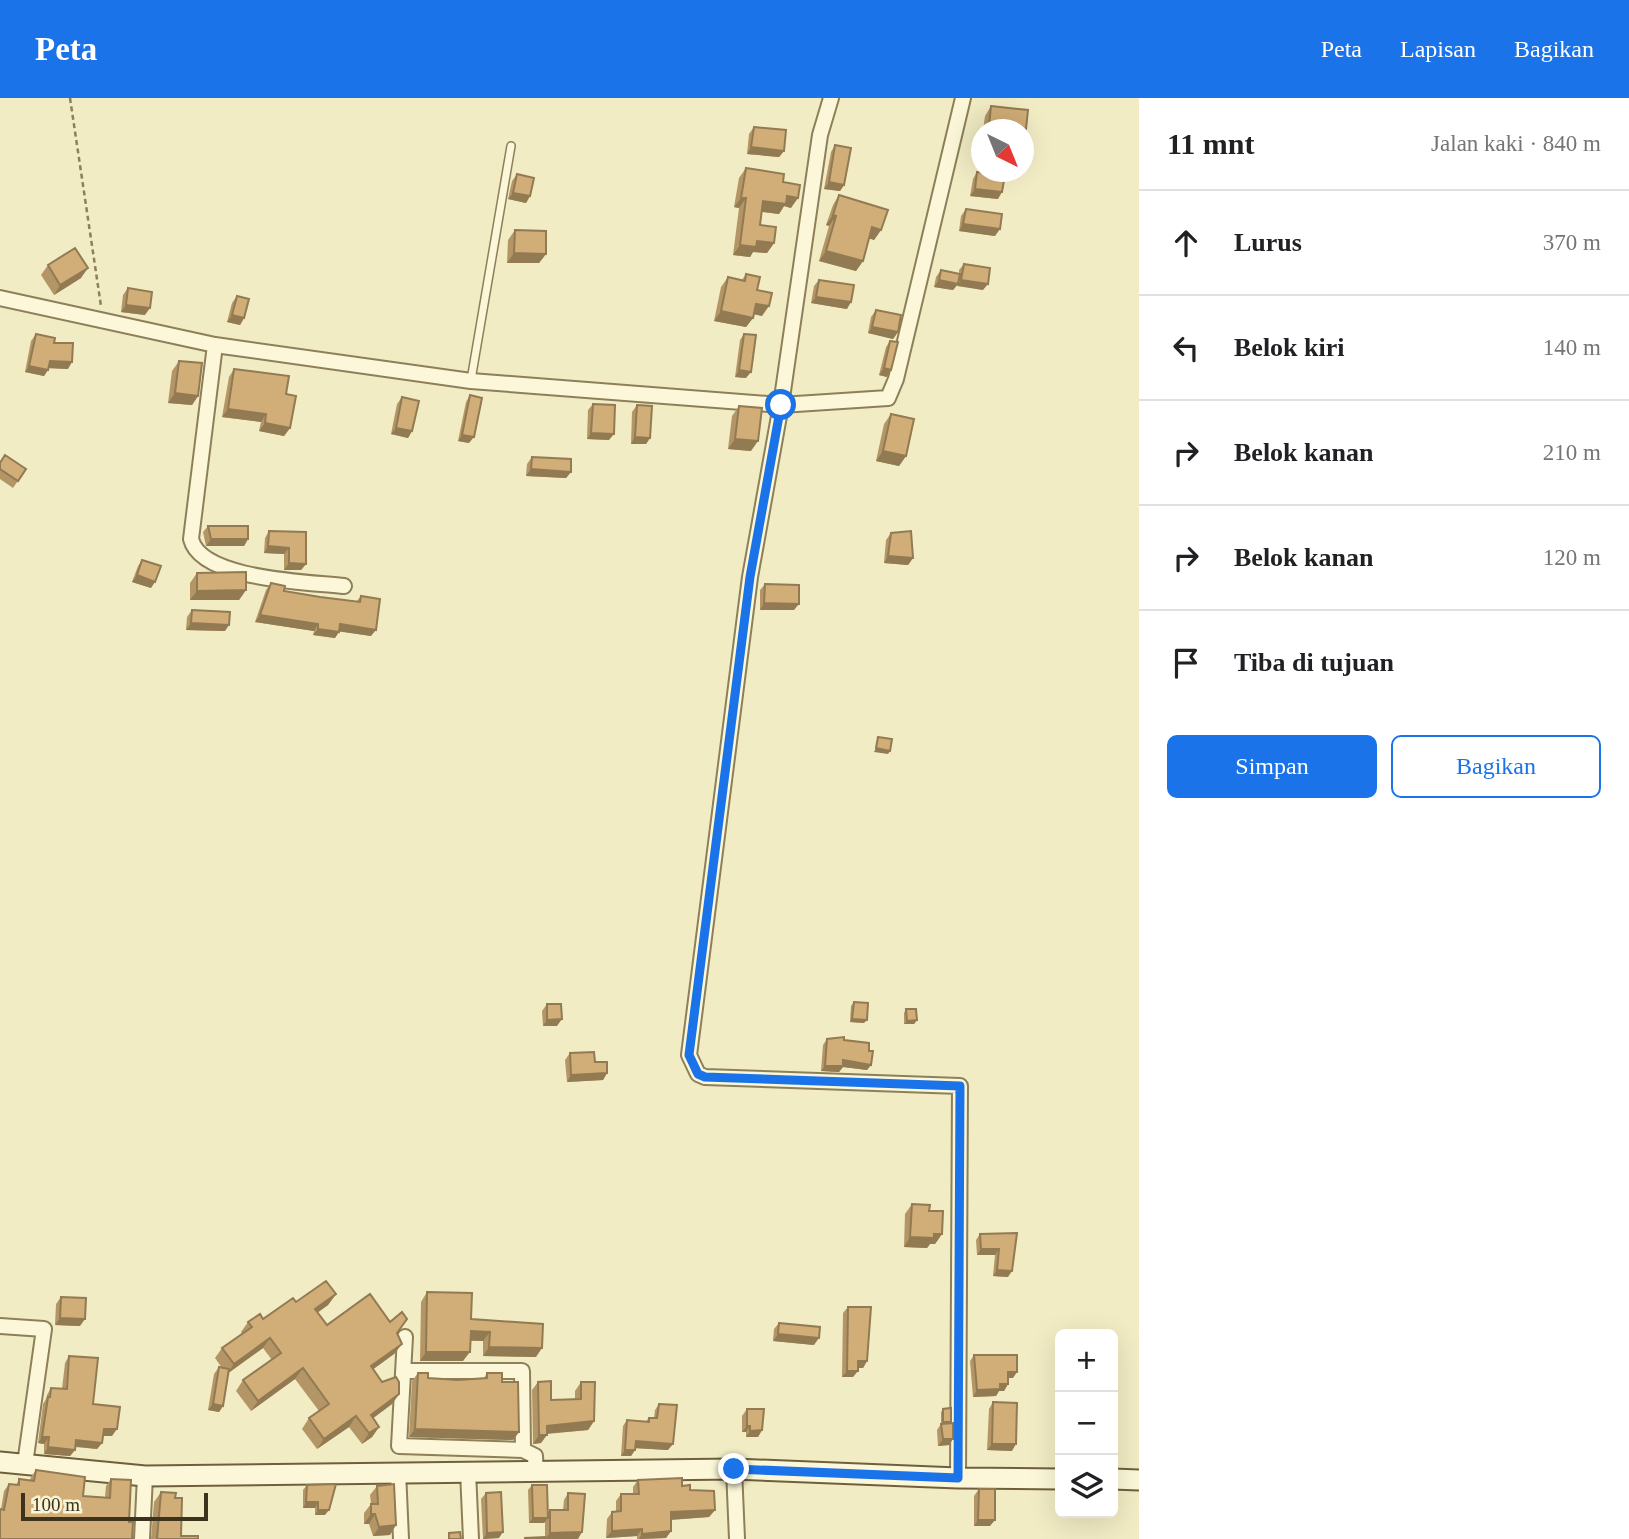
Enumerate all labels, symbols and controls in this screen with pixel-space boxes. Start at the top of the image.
text: Peta [35,31,97,67]
text: Peta [1321,36,1362,62]
text: Lapisan [1400,36,1476,62]
text: Bagikan [1514,36,1594,62]
north arrow [971,119,1034,182]
text: 11 mnt [1167,127,1255,160]
text: Jalan kaki · 840 m [1431,131,1601,156]
icon: ahead [1167,224,1205,262]
text: Lurus [1234,228,1302,257]
text: 370 m [1543,230,1601,255]
icon: left [1167,329,1205,367]
text: Belok kiri [1234,333,1345,362]
text: 140 m [1543,335,1601,360]
route start [765,389,796,420]
icon: right [1167,434,1205,472]
text: Belok kanan [1234,438,1373,467]
text: 210 m [1543,440,1601,465]
icon: right [1167,539,1205,577]
text: Belok kanan [1234,543,1373,572]
text: 120 m [1543,545,1601,570]
icon: arrive [1167,644,1205,682]
text: Tiba di tujuan [1234,648,1394,677]
button: Simpan [1167,735,1377,798]
button: Bagikan [1391,735,1601,798]
map controls [1055,1329,1118,1518]
button: + [1055,1329,1118,1392]
button: − [1055,1392,1118,1455]
route end [718,1453,749,1484]
button: layers [1055,1455,1118,1518]
scale bar [21,1490,208,1522]
text: 100 m [32,1494,80,1515]

